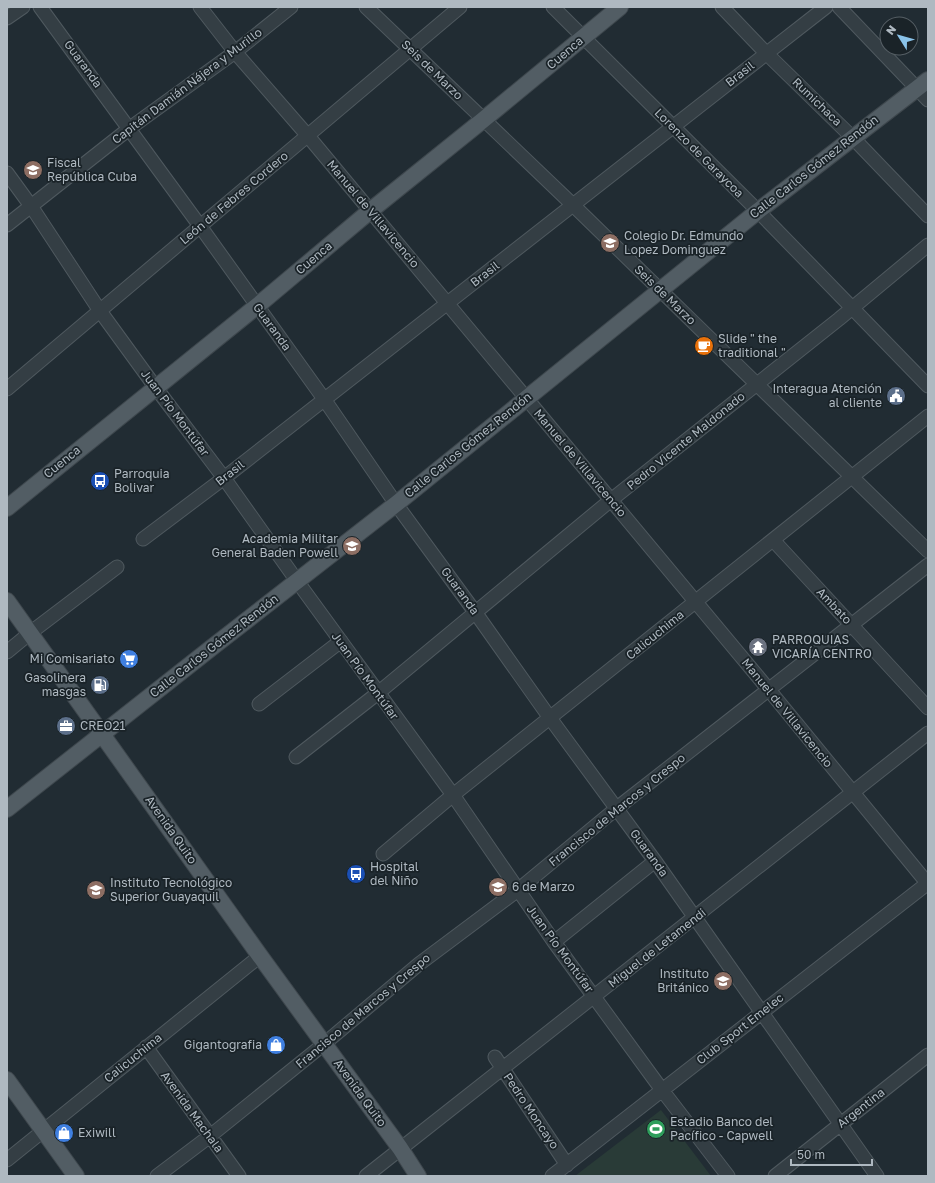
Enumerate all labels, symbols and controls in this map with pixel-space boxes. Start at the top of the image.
north arrow [879,16,919,56]
text: N [883,22,898,37]
street label: Capitán Damián Nájera y Murillo [109,24,265,147]
street label: Cuenca [543,33,586,72]
street label: Guaranda [61,37,106,91]
street label: Seis de Marzo [398,37,466,103]
street label: Brasil [722,58,757,90]
street label: Rumichaca [789,74,845,129]
street label: Lorenzo de Garaycoa [652,105,747,200]
street label: Calle Carlos Gómez Rendón [746,112,881,221]
street label: León de Febres Cordero [176,148,291,247]
place label: Fiscal República Cuba [47,155,137,184]
street label: Manuel de Villavicencio [324,157,423,271]
school or university icon: Fiscal República Cuba [22,159,44,181]
place label: Colegio Dr. Edmundo Lopez Dominguez [624,228,744,257]
school or university icon: Colegio Dr. Edmundo Lopez Dominguez [599,232,621,254]
street label: Cuenca [292,238,335,277]
street label: Brasil [467,258,502,290]
street label: Seis de Marzo [631,262,699,328]
street label: Guaranda [250,300,295,354]
place label: Slide " the traditional " [718,331,786,360]
cafe icon: Slide " the traditional " [693,335,715,357]
street label: Juan Pío Montúfar [138,366,213,459]
place label: Interagua Atención al cliente [772,381,882,410]
public building icon: Interagua Atención al cliente [885,385,907,407]
street label: Pedro Vicente Maldonado [624,388,748,493]
street label: Calle Carlos Gómez Rendón [401,389,534,500]
street label: Manuel de Villavicencio [531,406,630,520]
street label: Cuenca [40,442,83,481]
street label: Brasil [212,457,247,489]
place label: Parroquia Bolivar [114,466,170,495]
bus stop icon: Parroquia Bolivar [89,470,111,492]
place label: Academia Militar General Baden Powell [211,531,338,560]
school or university icon: Academia Militar General Baden Powell [341,535,363,557]
street label: Guaranda [438,564,483,618]
street label: Ambato [814,584,855,627]
street label: Calle Carlos Gómez Rendón [146,591,281,700]
street label: Calicuchima [623,607,687,663]
street label: Juan Pío Montúfar [329,629,402,723]
place label: PARROQUIAS VICARÍA CENTRO [772,632,872,661]
temple icon: PARROQUIAS VICARÍA CENTRO [747,636,769,658]
supermarket icon: Mi Comisariato [118,648,140,670]
place label: Mi Comisariato [30,651,115,666]
street label: Manuel de Villavicencio [739,655,836,770]
place label: Gasolinera masgas [24,670,86,699]
fuel station icon: Gasolinera masgas [89,674,111,696]
office icon: CREO21 [55,715,77,737]
place label: CREO21 [80,718,125,733]
street label: Francisco de Marcos y Crespo [545,750,688,869]
street label: Avenida Quito [142,793,200,867]
street label: Guaranda [627,826,672,880]
place label: Hospital del Niño [370,859,419,888]
bus stop icon: Hospital del Niño [345,863,367,885]
place label: Instituto Tecnológico Superior Guayaquil [110,875,232,904]
school or university icon: 6 de Marzo [487,876,509,898]
school or university icon: Instituto Tecnológico Superior Guayaquil [85,879,107,901]
place label: 6 de Marzo [512,879,575,894]
street label: Juan Pío Montúfar [524,902,597,996]
street label: Miguel de Letamendi [605,905,709,990]
street label: Francisco de Marcos y Crespo [292,950,433,1071]
place label: Instituto Británico [657,966,709,995]
school or university icon: Instituto Británico [712,970,734,992]
street label: Club Sport Emelec [693,990,787,1067]
street label: Calicuchima [101,1030,165,1086]
shop icon: Gigantografia [265,1034,287,1056]
place label: Gigantografia [184,1037,262,1052]
street label: Avenida Quito [331,1056,390,1129]
street label: Avenida Machala [158,1068,227,1155]
street label: Pedro Moncayo [500,1070,562,1152]
street label: Argentina [834,1084,888,1131]
place label: Estadio Banco del Pacífico - Capwell [670,1114,773,1143]
sports icon: Estadio Banco del Pacífico - Capwell [645,1118,667,1140]
shop icon: Exiwill [53,1122,75,1144]
place label: Exiwill [78,1125,116,1140]
scale bar [791,1141,872,1167]
text: 50 m [797,1147,825,1162]

